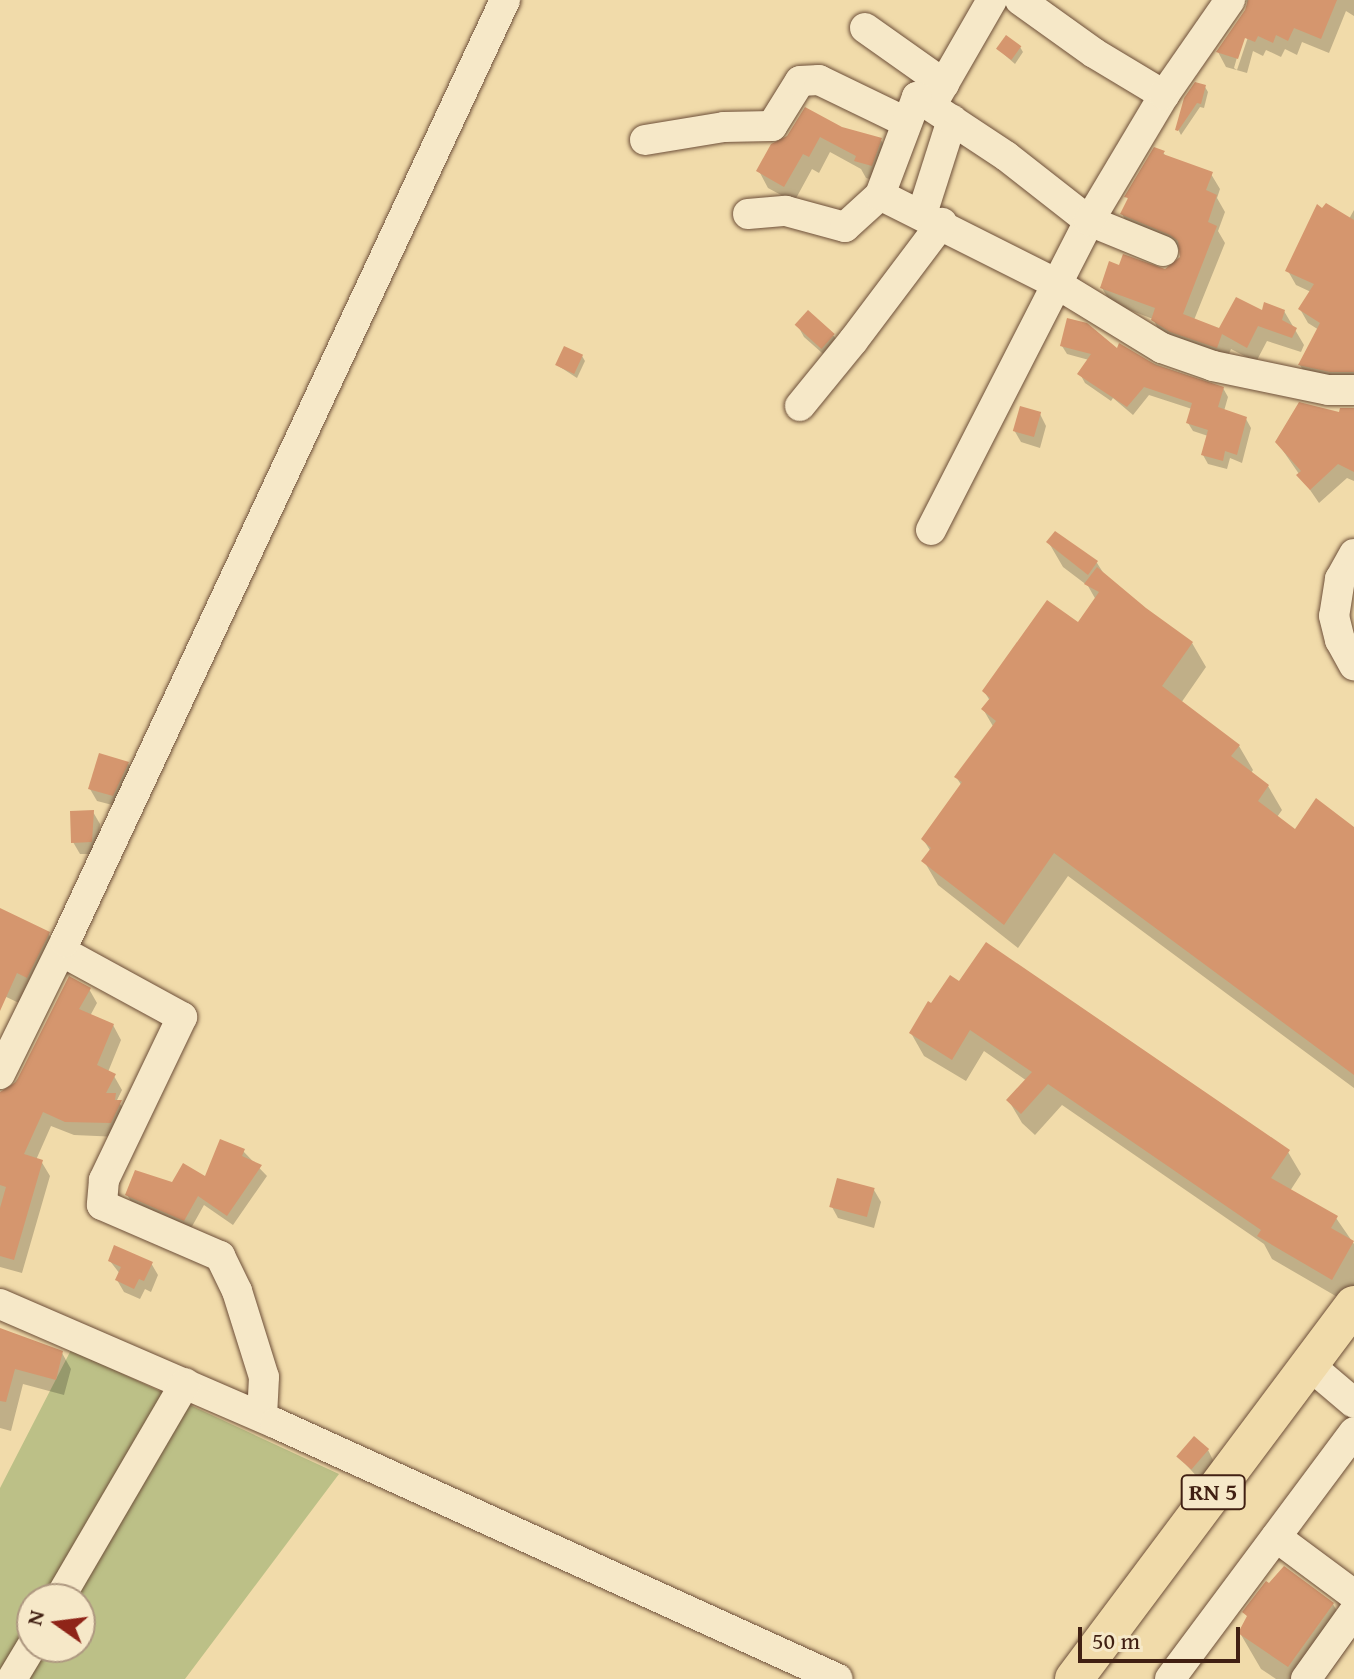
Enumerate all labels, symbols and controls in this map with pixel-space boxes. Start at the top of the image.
road number: RN 5 [1179,1472,1247,1512]
north arrow [16,1583,96,1663]
text: N [17,1607,52,1629]
scale bar [1082,1611,1244,1661]
text: 50 m [1092,1623,1140,1658]

